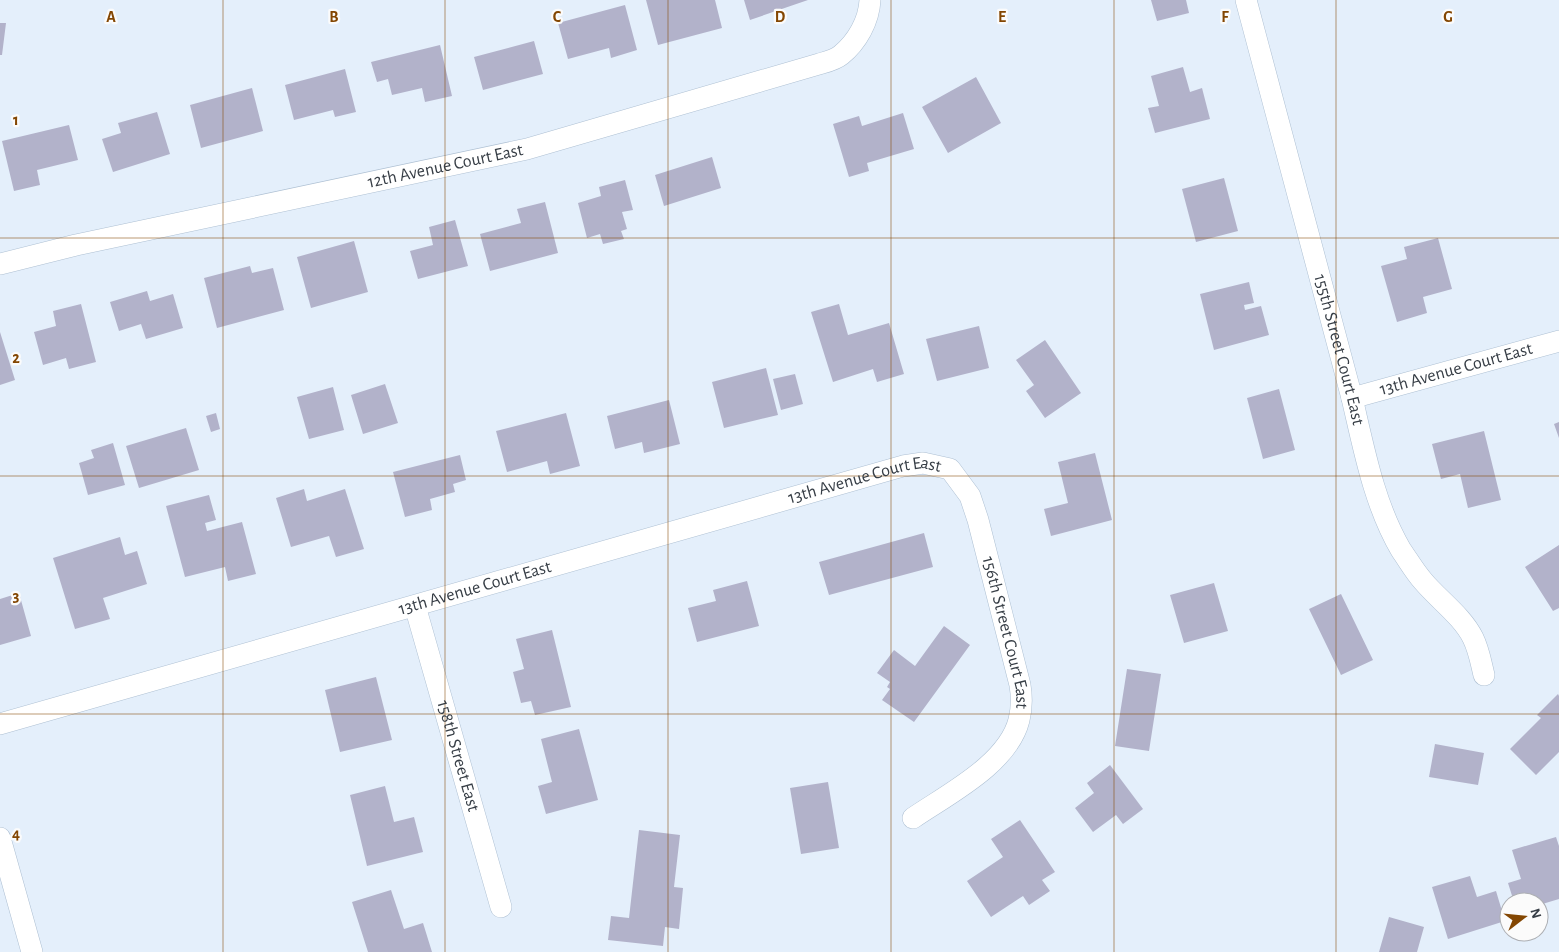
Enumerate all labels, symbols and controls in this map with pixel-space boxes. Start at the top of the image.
text: A [106,9,116,25]
text: B [329,9,339,25]
text: C [553,9,562,25]
text: D [775,9,786,25]
text: E [998,9,1006,25]
text: F [1221,9,1229,25]
text: G [1443,9,1453,25]
text: 1 [13,112,19,128]
street label: 12th Avenue Court East [366,141,525,192]
street label: 155th Street Court East [1310,272,1367,427]
street label: 13th Avenue Court East [1378,340,1535,399]
text: 2 [12,350,20,366]
street label: 13th Avenue Court East [786,454,943,507]
street label: 156th Street Court East [979,555,1030,710]
street label: 13th Avenue Court East [397,558,554,619]
text: 3 [13,588,20,604]
street label: 158th Street East [433,698,482,814]
text: 4 [12,826,20,842]
north arrow [1499,892,1549,942]
text: N [1527,907,1544,920]

